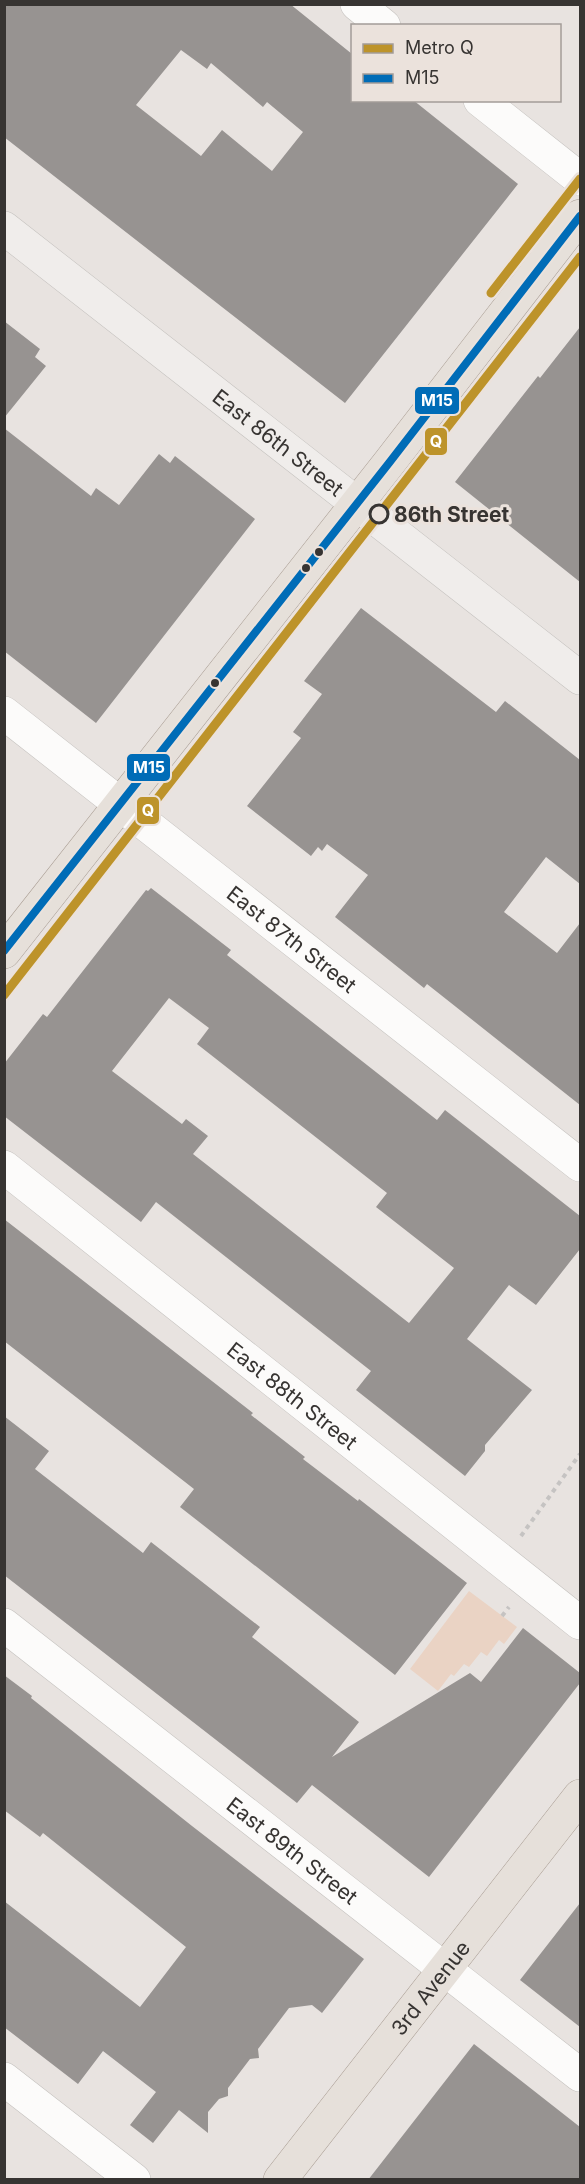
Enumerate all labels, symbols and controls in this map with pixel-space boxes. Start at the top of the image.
legend [351,24,561,102]
text: Metro Q [405,37,474,58]
text: M15 [405,67,440,88]
street label: East 86th Street [208,384,349,501]
line badge: M15 [414,386,460,415]
text: M15 [421,390,453,410]
line badge: Q [424,427,448,456]
text: Q [430,431,442,451]
place label: 86th Street [394,502,510,527]
marker: 86th Street [369,504,389,524]
unlabelled marker [313,546,325,558]
unlabelled marker [300,562,312,574]
unlabelled marker [209,677,221,689]
line badge: M15 [126,753,171,782]
text: M15 [133,757,165,777]
line badge: Q [136,796,160,825]
text: Q [142,800,154,820]
street label: East 87th Street [222,880,362,998]
street label: East 88th Street [223,1336,363,1455]
street label: East 89th Street [222,1791,363,1909]
street label: 3rd Avenue [386,1935,475,2040]

